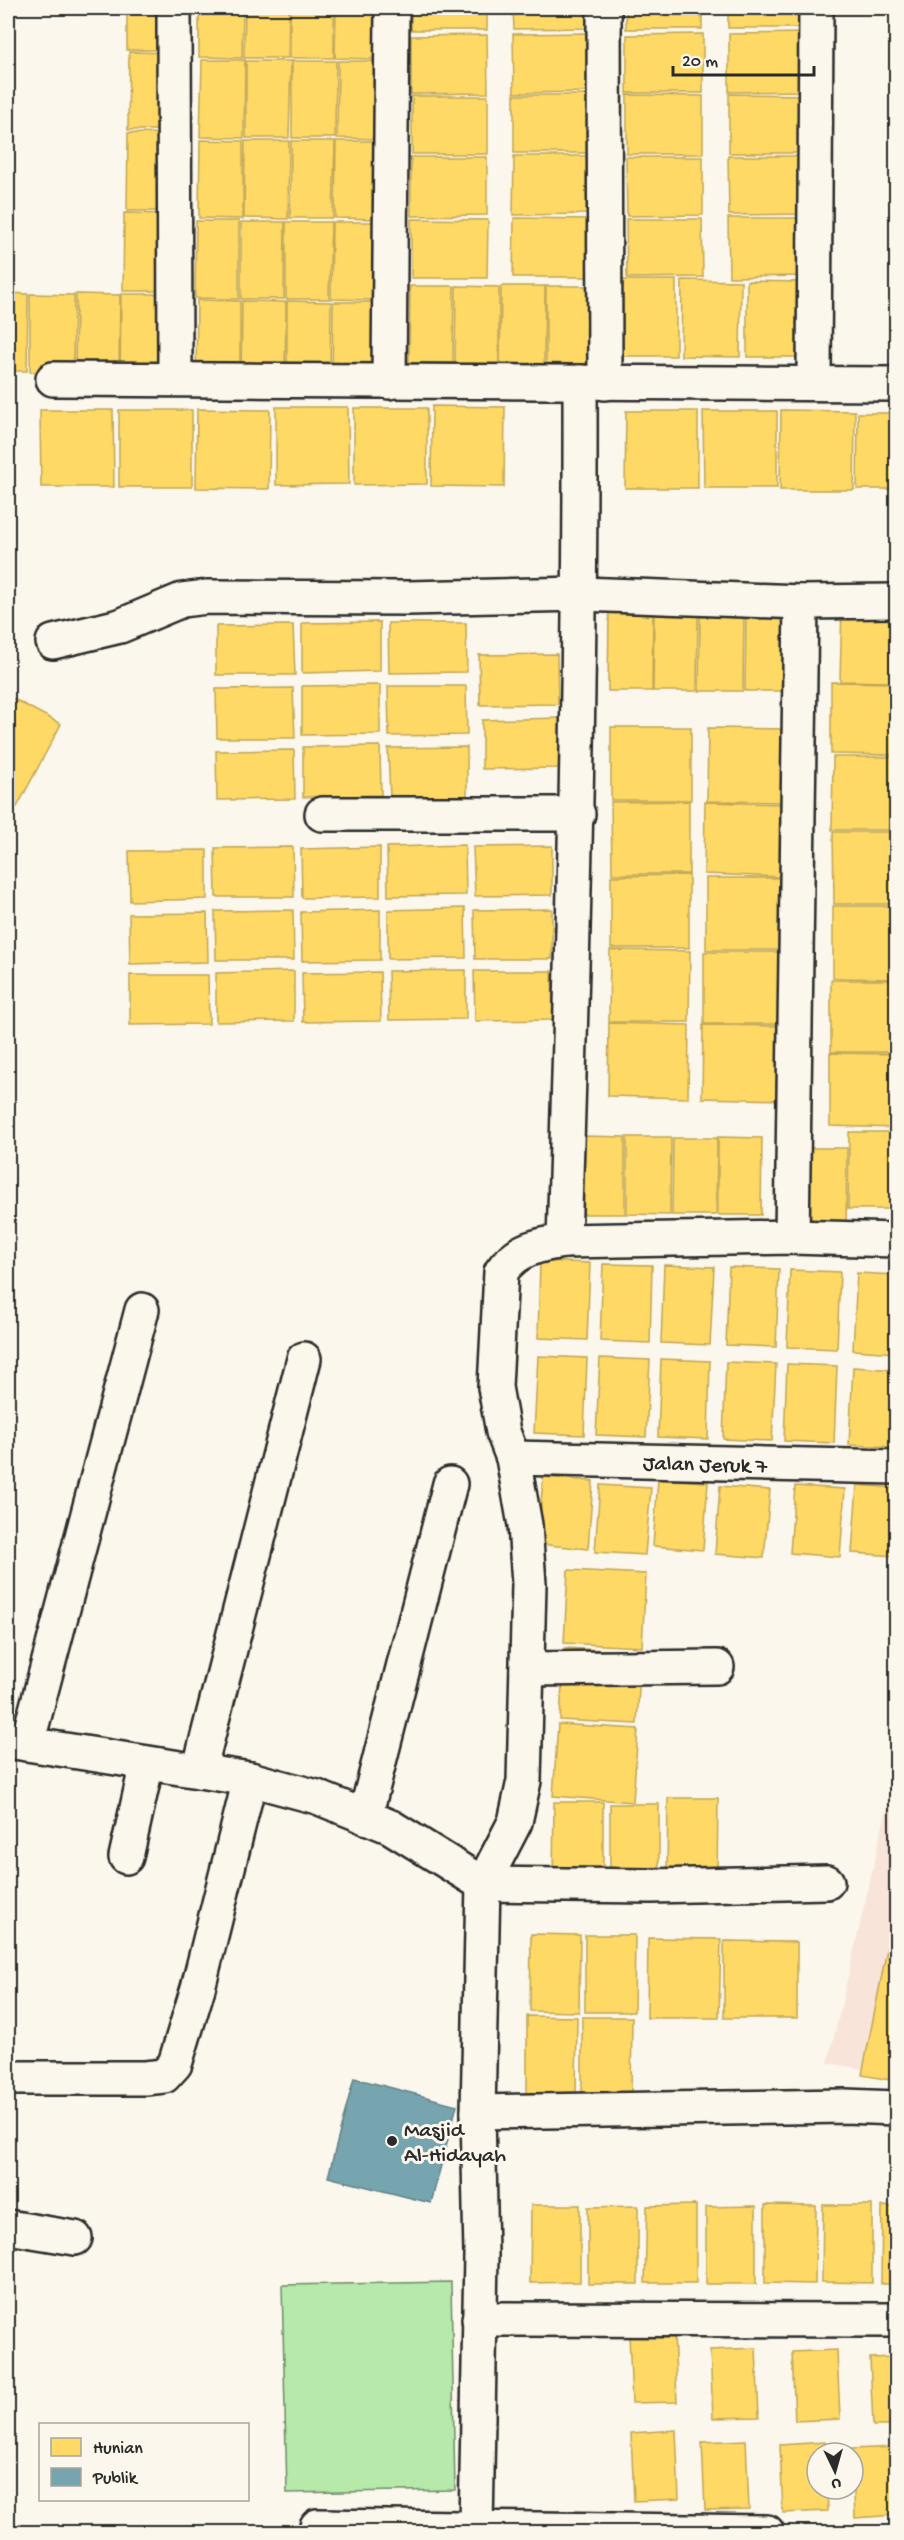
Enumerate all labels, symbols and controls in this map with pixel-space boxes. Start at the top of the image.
scale bar [673,39,814,77]
text: 20 m [682,52,718,73]
street label: Jalan Jeruk 7 [642,1452,768,1481]
place label: Masjid Al-Hidayah [404,2119,506,2170]
marker: Masjid Al-Hidayah [385,2134,399,2148]
legend [39,2423,249,2501]
text: Hunian [93,2439,143,2460]
north arrow [805,2441,865,2501]
text: Publik [92,2469,139,2490]
text: U [830,2473,841,2492]

